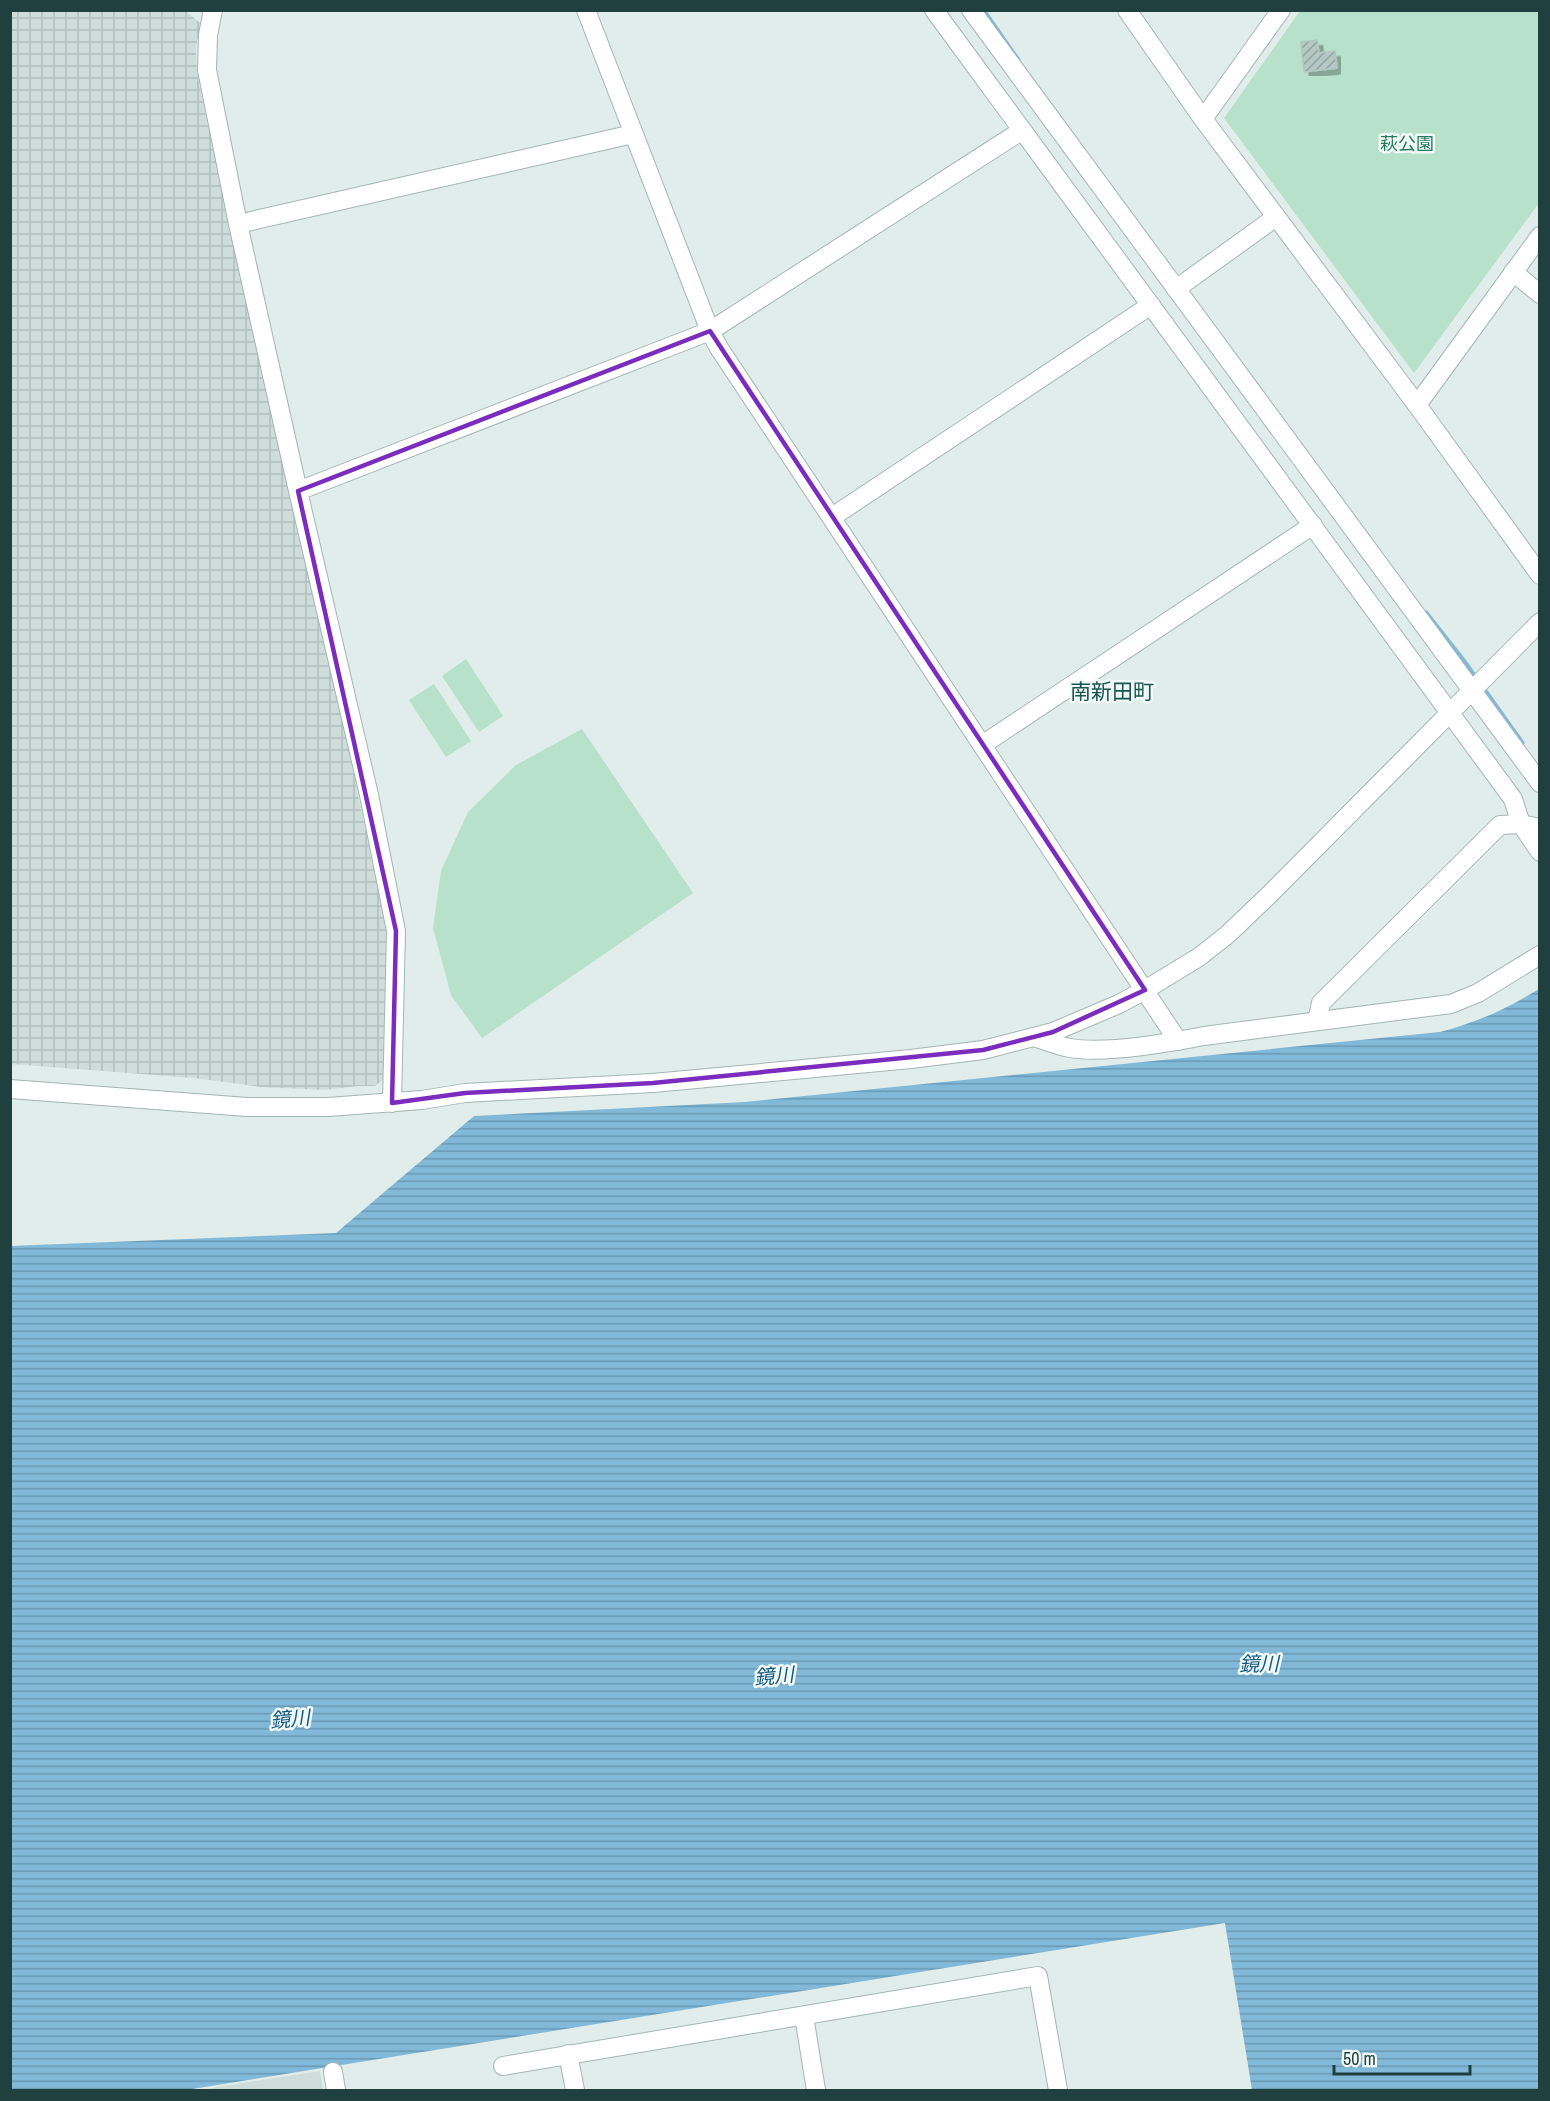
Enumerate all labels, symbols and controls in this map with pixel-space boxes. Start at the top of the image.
park label: 萩公園 [1380,131,1434,156]
district label: 南新田町 [1070,677,1154,706]
water label: 鏡川 [1239,1650,1281,1677]
water label: 鏡川 [753,1660,797,1691]
water label: 鏡川 [269,1703,313,1734]
scale bar [1334,2038,1470,2076]
text: 50 m [1343,2046,1376,2071]

